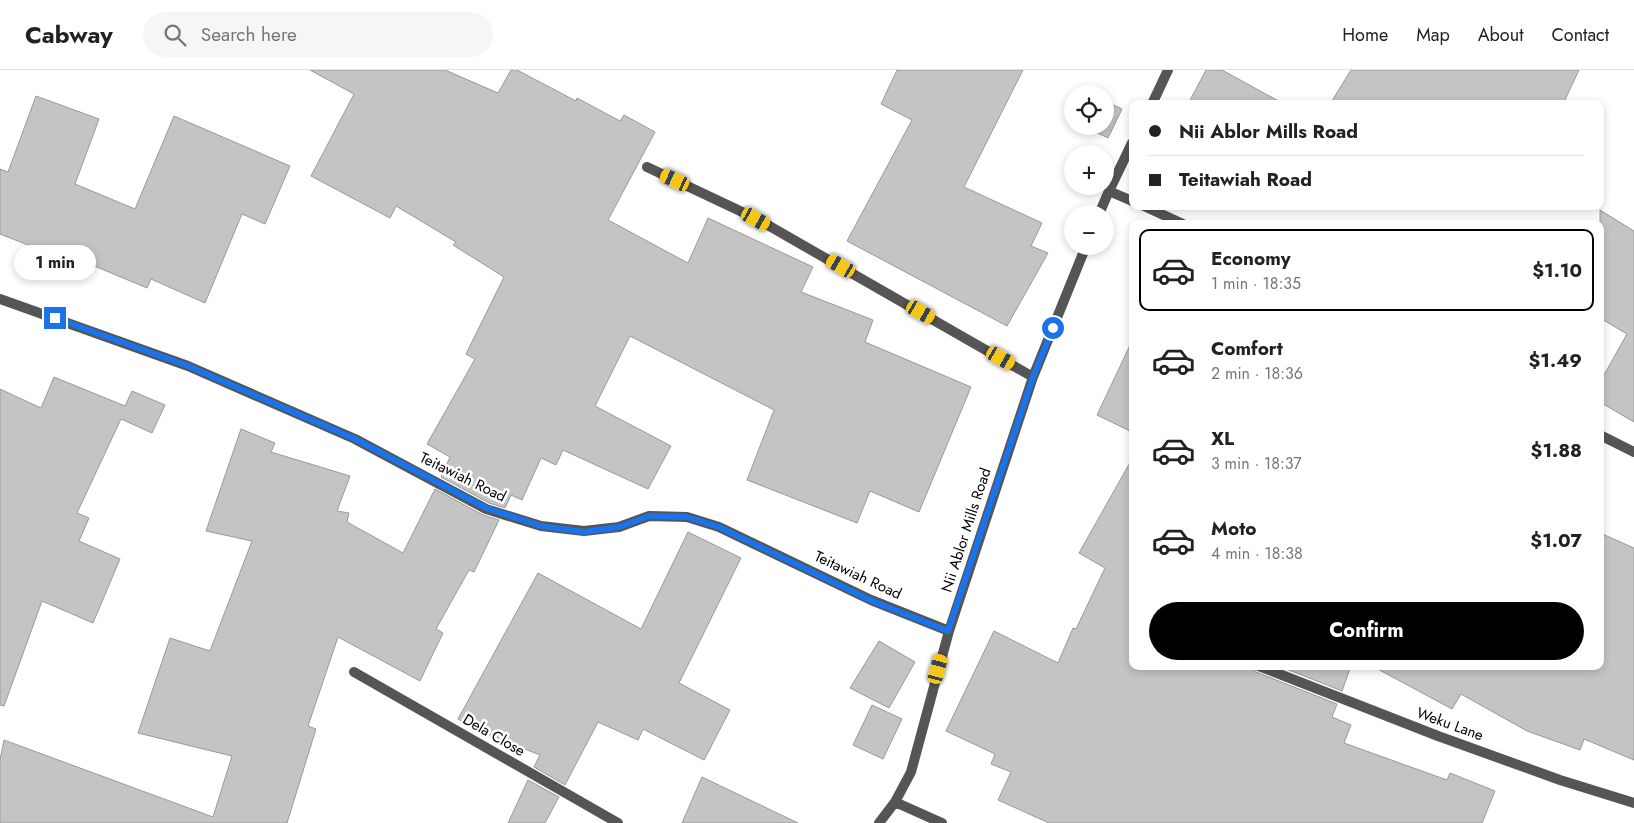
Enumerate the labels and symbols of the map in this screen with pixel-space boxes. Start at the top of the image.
car [658,167,691,193]
car [739,205,772,233]
callout: 1 min [14,246,96,280]
car [824,252,857,280]
car [904,298,937,326]
route end [44,307,66,329]
route start [1042,317,1064,339]
car [984,344,1017,372]
street label: Teitawiah Road [416,447,510,507]
street label: Nii Ablor Mills Road [936,465,996,595]
street label: Teitawiah Road [811,545,905,605]
car [926,653,949,685]
street label: Weku Lane [1413,702,1487,746]
street label: Dela Close [459,708,530,762]

